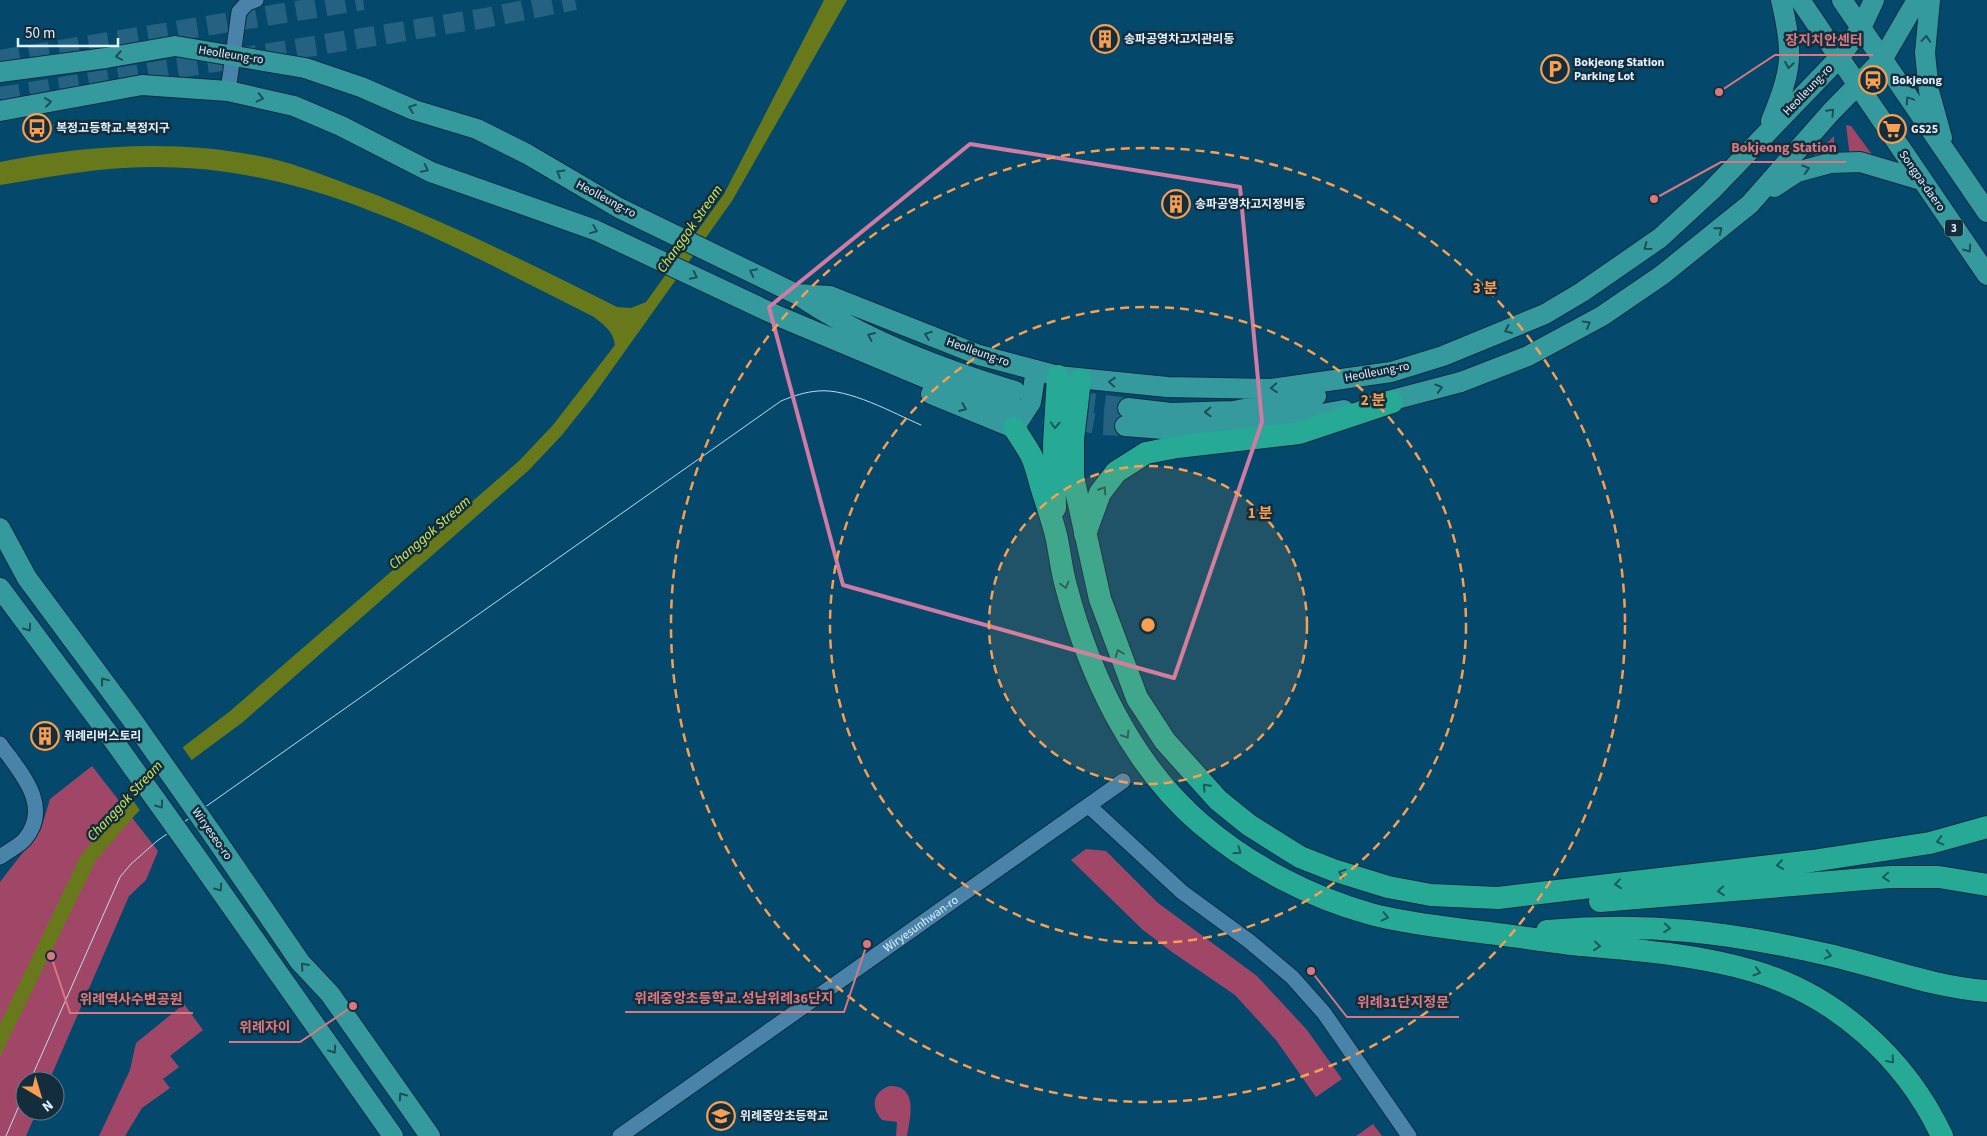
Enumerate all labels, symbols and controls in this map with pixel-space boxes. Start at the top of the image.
scale bar [18,15,118,47]
text: 50 m [25,23,55,44]
building icon: 송파공영차고지관리동 [1090,24,1120,54]
callout: 장지치안센터 [1775,26,1873,55]
place label: 송파공영차고지관리동 [1124,31,1234,48]
text: 장지치안센터 [1785,31,1863,51]
one-way arrow [1921,34,1932,42]
street label: Heolleung-ro [197,41,265,69]
one-way arrow [115,51,124,61]
parking icon: Bokjeong Station Parking Lot [1540,54,1570,84]
place label: Bokjeong Station Parking Lot [1574,54,1665,85]
street label: Heolleung-ro [1779,60,1837,120]
one-way arrow [1784,61,1794,69]
station icon: Bokjeong [1858,65,1888,95]
place label: Bokjeong [1892,72,1942,89]
one-way arrow [256,92,265,103]
one-way arrow [1906,96,1915,105]
one-way arrow [44,98,52,108]
one-way arrow [408,104,416,114]
one-way arrow [1825,109,1834,118]
bus stop icon: 복정고등학교.복정지구 [22,113,52,143]
supermarket icon: GS25 [1877,114,1907,144]
place label: 복정고등학교.복정지구 [56,120,170,137]
place label: GS25 [1911,121,1938,138]
callout: Bokjeong Station [1721,133,1846,162]
text: Bokjeong Station [1731,138,1837,158]
street label: Songpa-daero [1895,147,1949,215]
one-way arrow [420,163,429,173]
one-way arrow [1801,165,1809,175]
one-way arrow [556,170,565,180]
street label: Heolleung-ro [573,176,639,222]
water label: Changgok Stream [652,181,728,277]
building icon: 송파공영차고지정비동 [1161,189,1191,219]
place label: 송파공영차고지정비동 [1195,196,1305,213]
road number: 3 [1945,220,1963,237]
one-way arrow [589,223,598,234]
one-way arrow [1713,227,1722,235]
one-way arrow [1644,242,1653,250]
one-way arrow [1962,243,1971,252]
one-way arrow [749,268,758,278]
one-way arrow [689,269,698,280]
text: 3 분 [1473,278,1498,299]
one-way arrow [1582,320,1591,330]
one-way arrow [1504,324,1513,334]
one-way arrow [867,331,876,342]
one-way arrow [924,331,933,341]
street label: Heolleung-ro [944,333,1012,371]
street label: Heolleung-ro [1343,357,1411,387]
one-way arrow [1107,377,1115,388]
one-way arrow [1270,383,1278,394]
one-way arrow [1434,384,1442,394]
text: 2 분 [1361,390,1386,411]
one-way arrow [958,401,967,412]
one-way arrow [1204,406,1212,417]
one-way arrow [1049,421,1060,429]
one-way arrow [1097,486,1106,496]
water label: Changgok Stream [385,492,475,574]
text: 1 분 [1248,503,1273,524]
one-way arrow [1060,580,1070,588]
centre of rings [1139,616,1157,634]
one-way arrow [22,622,31,632]
one-way arrow [1115,649,1125,657]
one-way arrow [101,677,110,687]
building icon: 위례리버스토리 [30,721,60,751]
place label: 위례리버스토리 [64,728,141,745]
one-way arrow [1120,730,1130,739]
water label: Changgok Stream [83,756,167,846]
one-way arrow [1203,784,1212,793]
one-way arrow [154,799,163,809]
street label: Wiryeseo-ro [188,804,236,864]
one-way arrow [1936,835,1945,846]
one-way arrow [1232,845,1242,854]
one-way arrow [1775,859,1783,870]
one-way arrow [1338,869,1347,879]
one-way arrow [1882,872,1890,883]
one-way arrow [1614,878,1622,889]
one-way arrow [213,883,222,892]
one-way arrow [1717,885,1725,896]
street label: Wiryesunhwan-ro [880,891,962,956]
one-way arrow [1381,911,1390,922]
one-way arrow [1664,923,1672,934]
one-way arrow [1593,940,1601,951]
one-way arrow [1823,949,1832,960]
one-way arrow [301,963,310,972]
one-way arrow [1752,966,1760,976]
callout: 위례중앙초등학교.성남위례36단지 [625,983,844,1012]
callout: 위례역사수변공원 [70,984,193,1013]
callout: 위례31단지정문 [1347,988,1459,1017]
text: 위례중앙초등학교.성남위례36단지 [634,989,834,1009]
text: 위례역사수변공원 [79,990,183,1010]
text: 위례31단지정문 [1357,993,1449,1013]
callout: 위례자이 [229,1013,300,1042]
text: 위례자이 [239,1018,291,1038]
one-way arrow [327,1044,336,1054]
one-way arrow [1886,1054,1895,1063]
north arrow [15,1071,65,1121]
one-way arrow [399,1092,408,1102]
text: N [38,1095,57,1116]
school or university icon: 위례중앙초등학교 [706,1101,736,1131]
place label: 위례중앙초등학교 [740,1108,828,1125]

